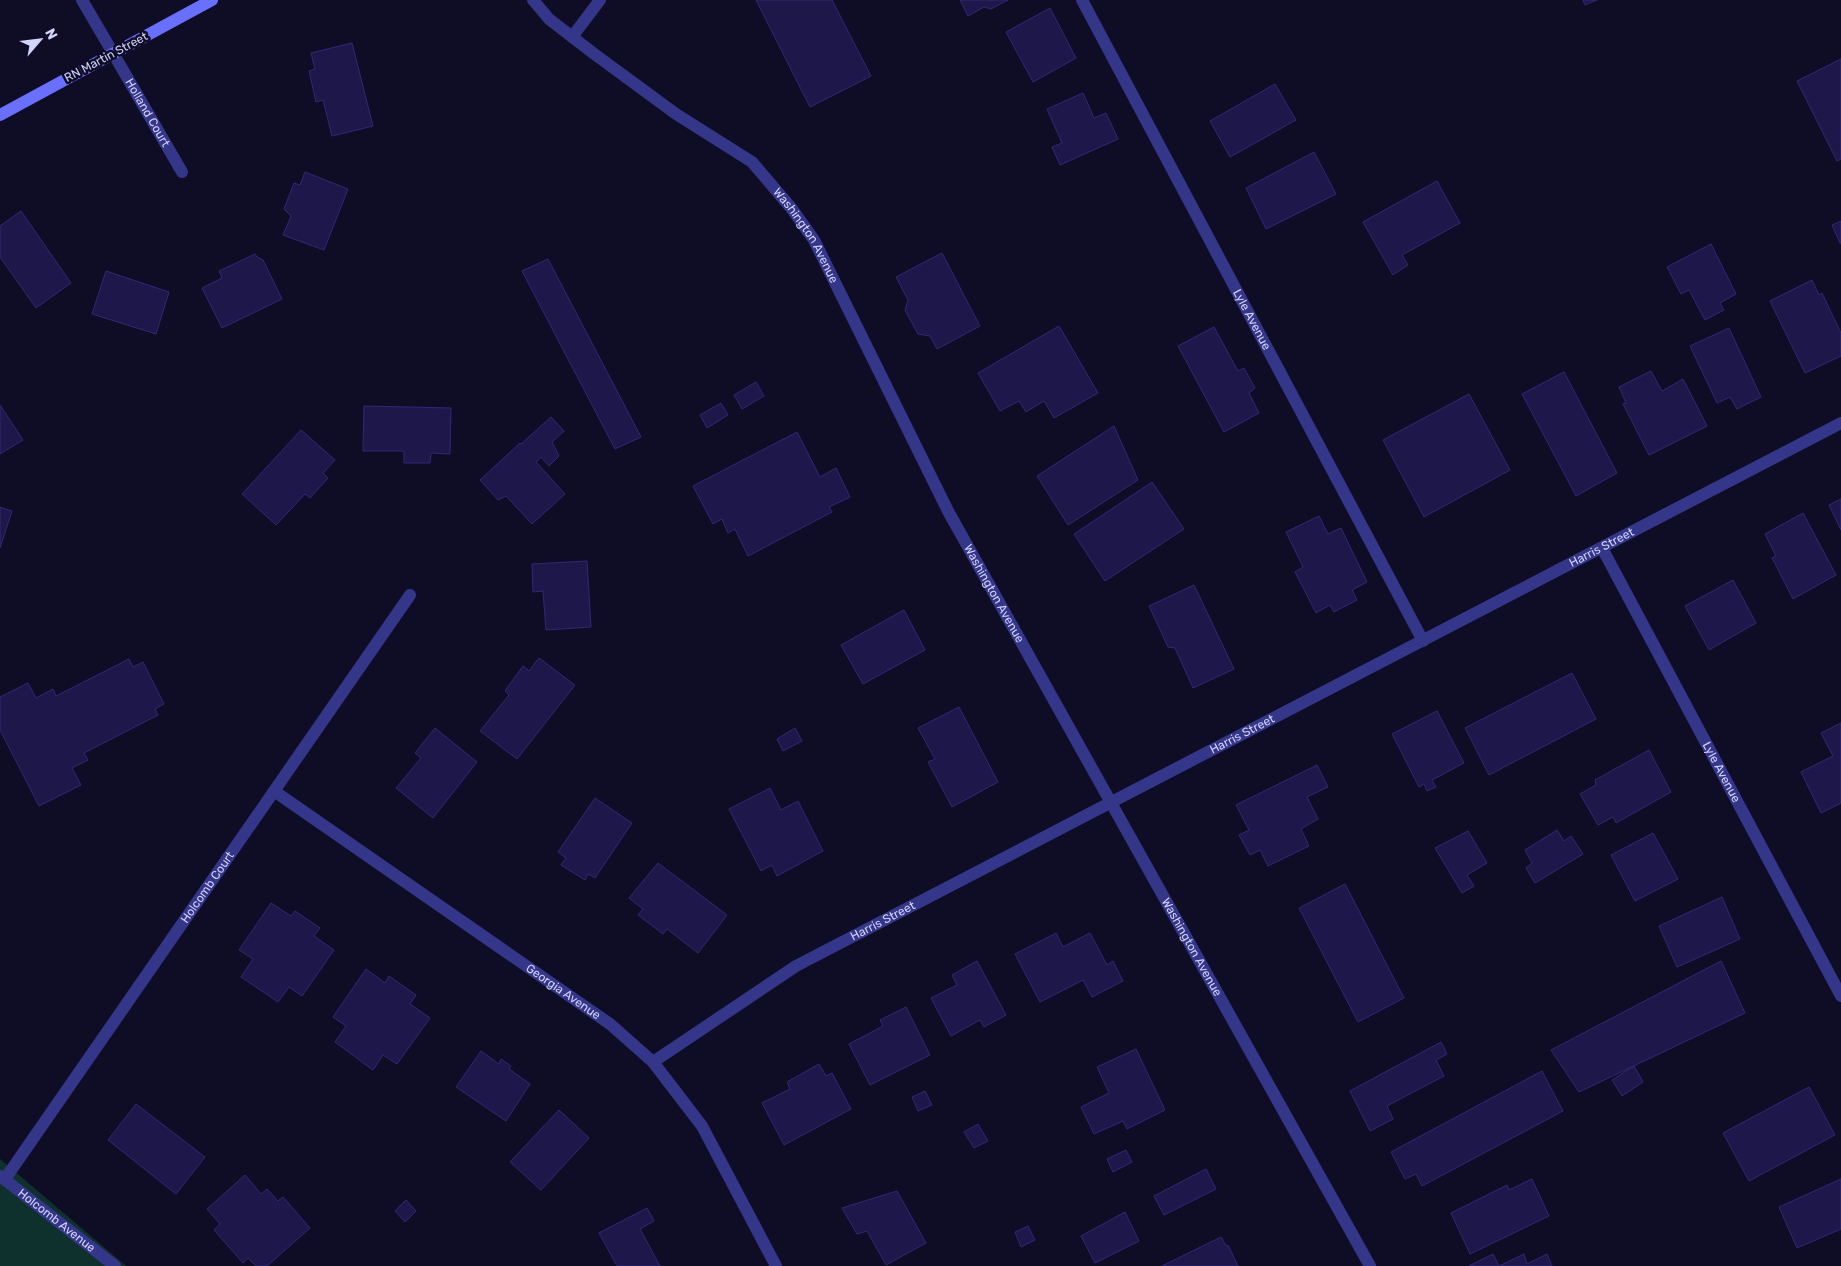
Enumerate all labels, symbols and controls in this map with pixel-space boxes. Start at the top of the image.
north arrow [15,15,65,65]
text: N [41,26,61,43]
street label: RN Martin Street [62,29,150,85]
street label: Holland Court [122,76,173,150]
street label: Washington Avenue [770,185,841,286]
street label: Lyle Avenue [1230,287,1274,353]
street label: Harris Street [1567,525,1637,570]
street label: Washington Avenue [961,542,1027,645]
street label: Harris Street [1207,711,1277,757]
street label: Lyle Avenue [1700,739,1744,805]
street label: Holcomb Court [178,849,237,926]
street label: Washington Avenue [1159,896,1225,999]
street label: Harris Street [848,898,918,944]
street label: Georgia Avenue [523,961,603,1022]
street label: Holcomb Avenue [15,1186,98,1255]

